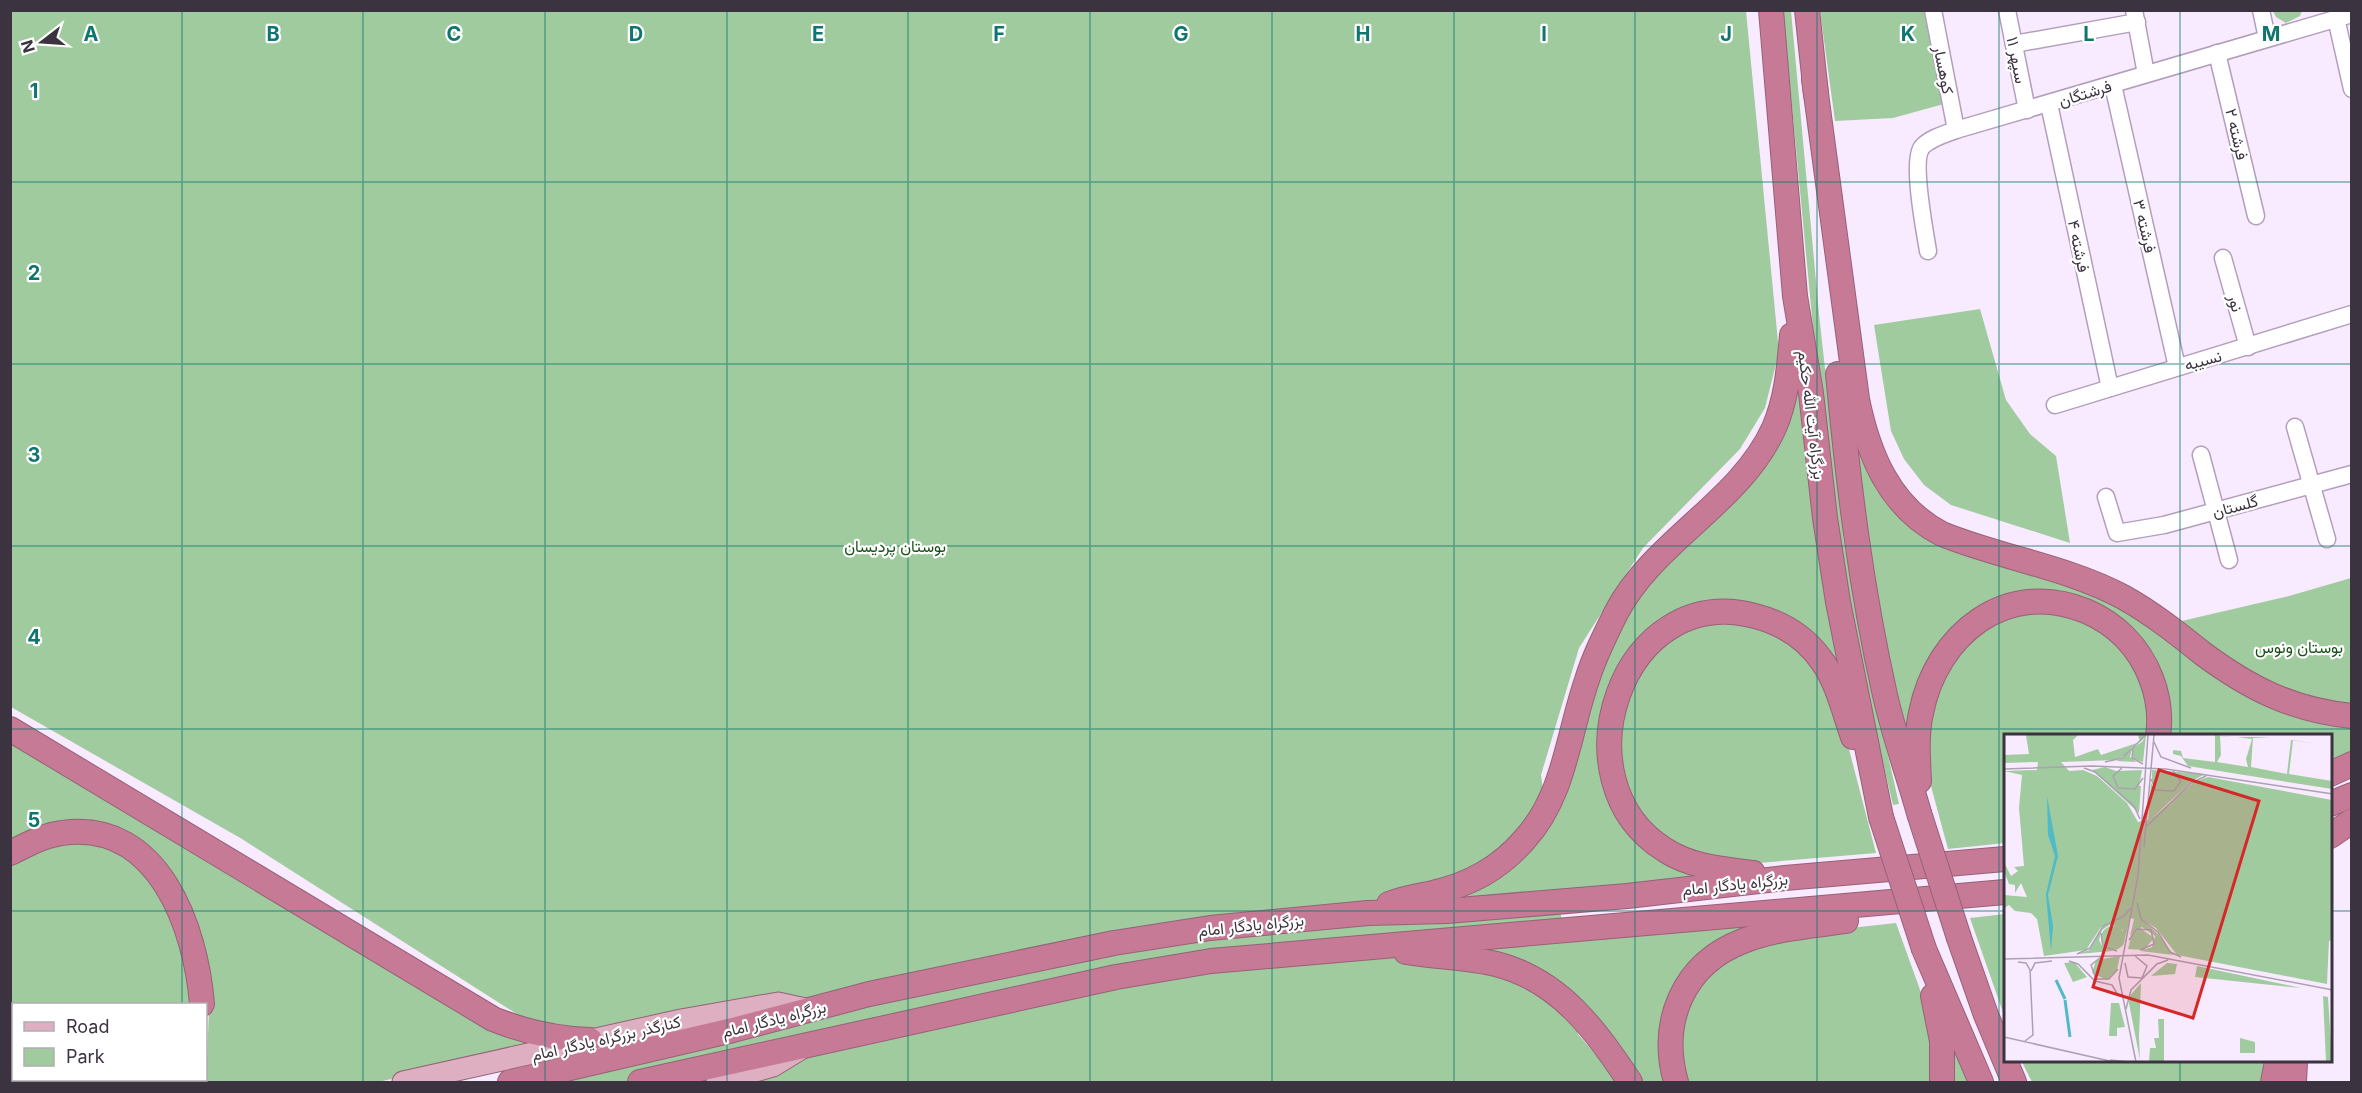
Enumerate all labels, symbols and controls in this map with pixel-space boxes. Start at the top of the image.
north arrow [12,12,72,72]
text: A [84,22,99,46]
text: B [266,22,280,46]
text: C [447,22,461,46]
text: D [629,22,643,46]
text: E [812,22,824,46]
text: F [993,22,1005,46]
text: G [1173,22,1189,46]
text: H [1356,22,1370,46]
text: I [1541,22,1547,46]
text: J [1720,22,1732,46]
text: K [1901,22,1915,46]
text: L [2083,22,2095,46]
text: M [2262,22,2280,46]
street label: سپهر ۱۱ [2001,35,2031,85]
text: N [16,38,39,55]
street label: کوهسار [1928,43,1958,96]
street label: فرشتگان [2056,76,2114,111]
text: 1 [30,79,38,103]
street label: فرشته ۲ [2220,106,2253,162]
street label: فرشته ۳ [2128,197,2161,255]
street label: فرشته ۴ [2063,218,2094,274]
text: 2 [28,261,40,285]
street label: نور [2223,291,2248,314]
street label: نسیبه [2182,345,2224,375]
street label: بزرگراه آیت الله حکیم [1793,349,1830,481]
text: 3 [28,443,40,467]
street label: گلستان [2210,490,2260,522]
park label: بوستان پردیسان [844,536,946,558]
text: 4 [27,625,41,649]
park label: بوستان ونوس [2255,637,2343,658]
inset map [2004,734,2332,1063]
text: 5 [28,808,40,832]
street label: بزرگراه یادگار امام [1681,868,1789,900]
street label: بزرگراه یادگار امام [1197,909,1305,941]
street label: بزرگراه یادگار امام [720,996,828,1043]
legend [12,1003,207,1081]
street label: کنارگذر بزرگراه یادگار امام [529,1011,683,1066]
text: Road [66,1016,109,1037]
text: Park [66,1046,105,1067]

